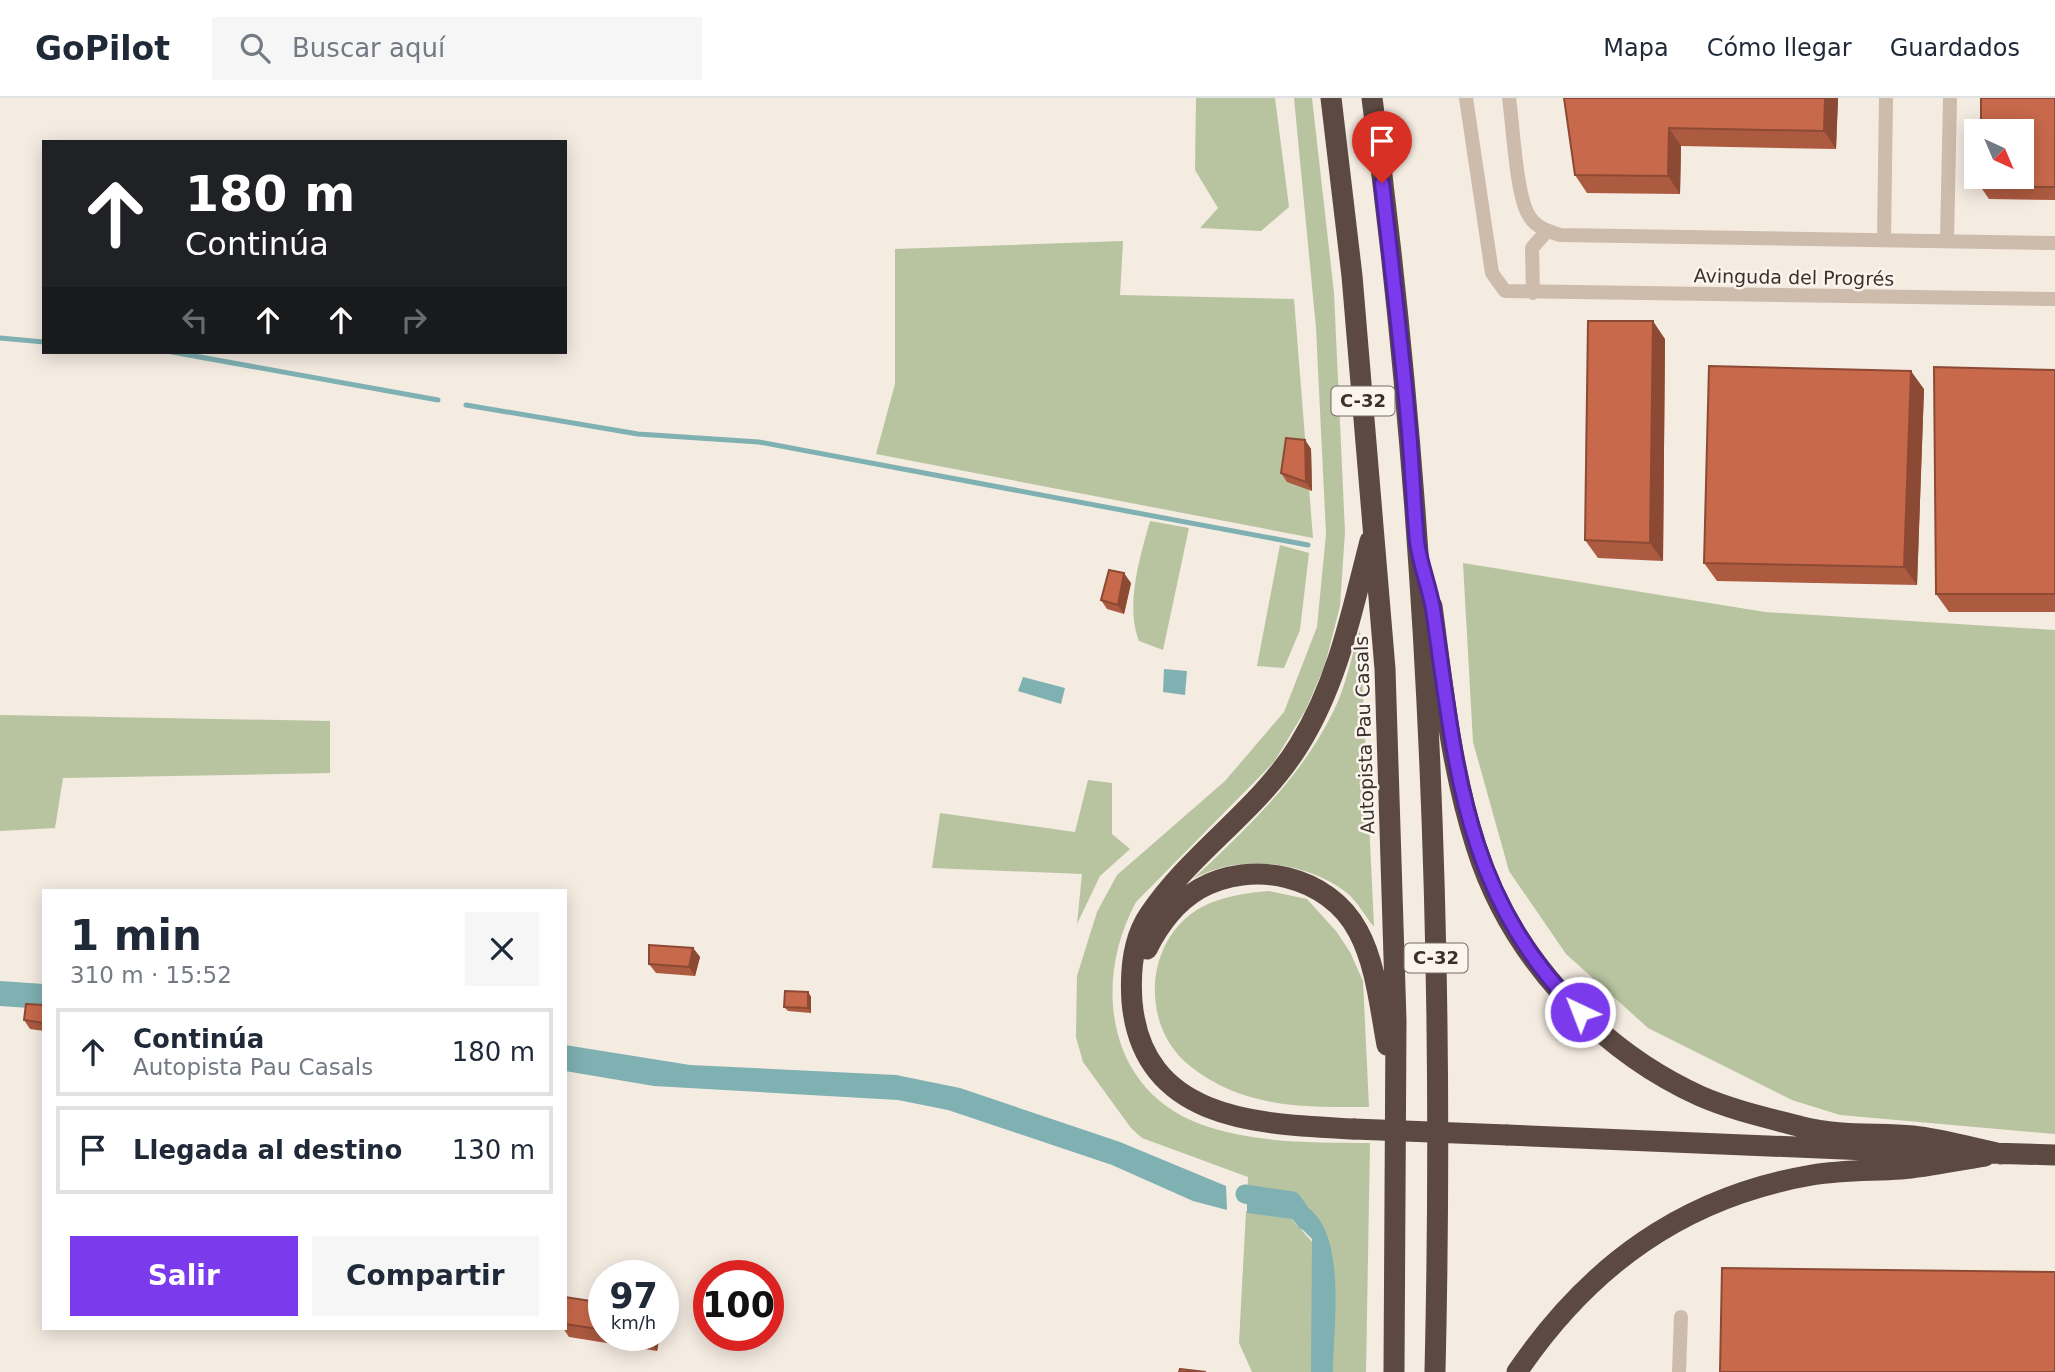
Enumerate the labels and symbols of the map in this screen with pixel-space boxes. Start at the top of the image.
pin [1352,111,1412,183]
north arrow [1964,119,2034,189]
street label: Avinguda del Progrés [1694,264,1894,290]
road number: C-32 [1332,386,1394,416]
street label: Autopista Pau Casals [1350,635,1378,835]
road number: C-32 [1404,944,1468,972]
position arrow [1543,975,1617,1049]
speed limit sign: 100 [693,1260,784,1351]

